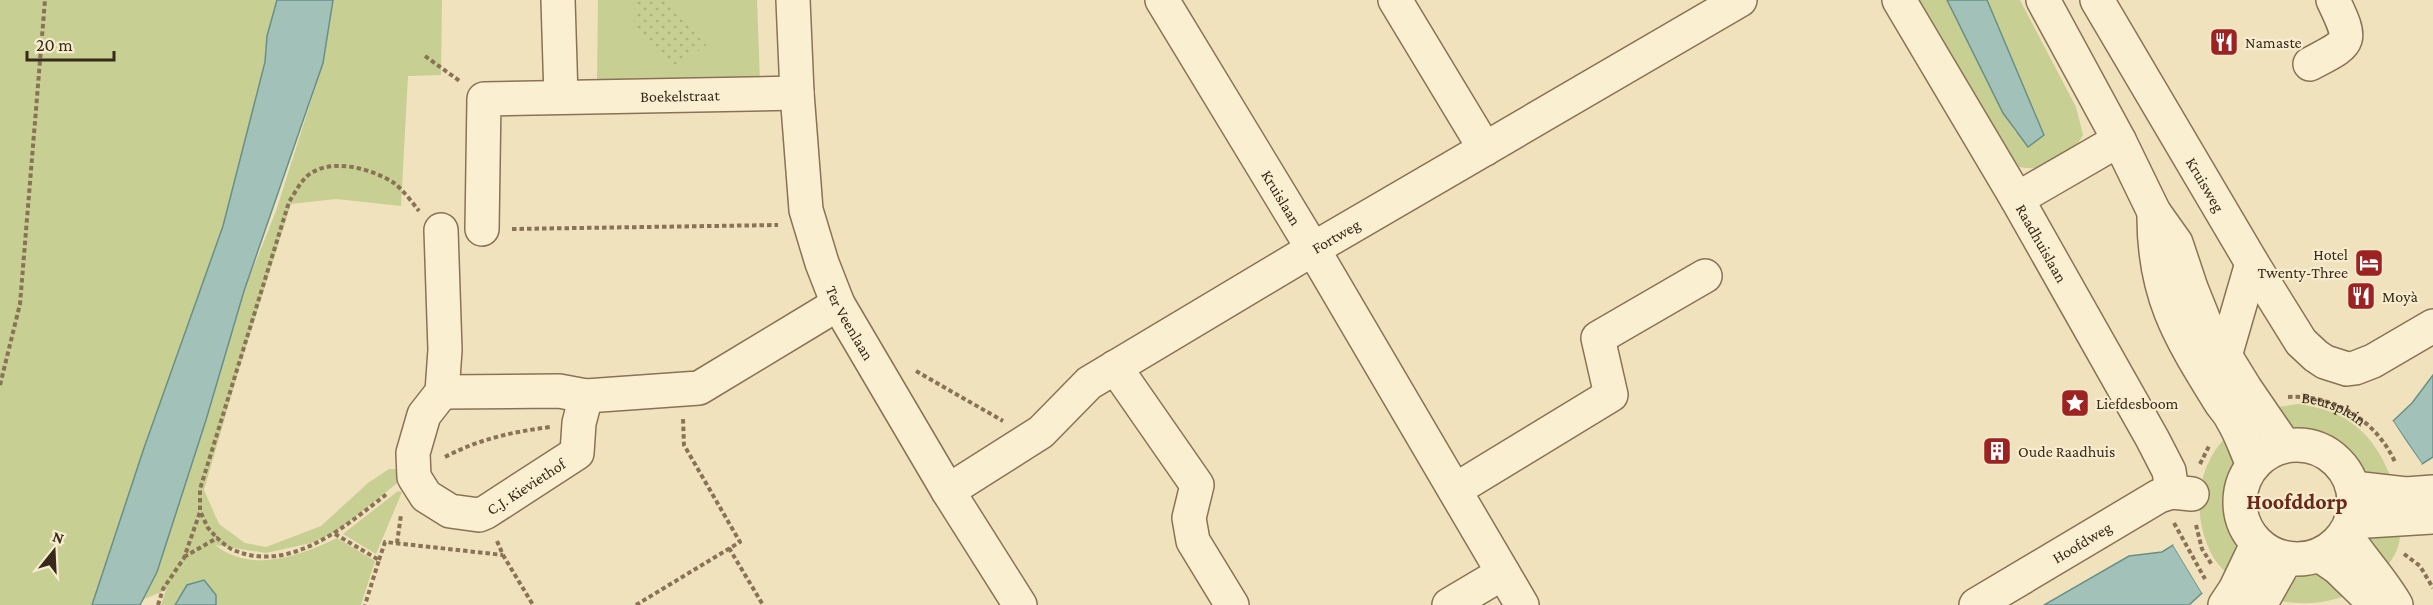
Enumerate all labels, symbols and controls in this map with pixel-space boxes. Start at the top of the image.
scale bar [27,24,114,62]
restaurant icon: Namaste [2208,26,2240,58]
place label: Namaste [2245,34,2302,51]
text: 20 m [36,35,73,55]
street label: Boekelstraat [640,86,721,105]
street label: Kruisweg [2183,154,2228,216]
street label: Kruislaan [1258,167,1305,229]
street label: Raadhuislaan [2013,201,2071,286]
street label: Fortweg [1309,215,1364,257]
place label: Hotel Twenty-Three [2257,246,2348,282]
hotel icon: Hotel Twenty-Three [2353,247,2385,279]
restaurant icon: Moyà [2345,280,2377,312]
street label: Ter Veenlaan [823,283,877,364]
place label: Moyà [2382,288,2418,306]
place icon: Liefdesboom [2059,387,2091,419]
street label: Beursplein [2301,389,2370,429]
place label: Liefdesboom [2096,395,2179,412]
building icon: Oude Raadhuis [1981,435,2013,467]
place label: Oude Raadhuis [2018,443,2115,460]
street label: C.J. Kieviethof [484,454,569,518]
district label: Hoofddorp [2246,489,2348,514]
street label: Hoofdweg [2049,518,2115,567]
north arrow [24,521,84,581]
text: N [51,527,66,547]

